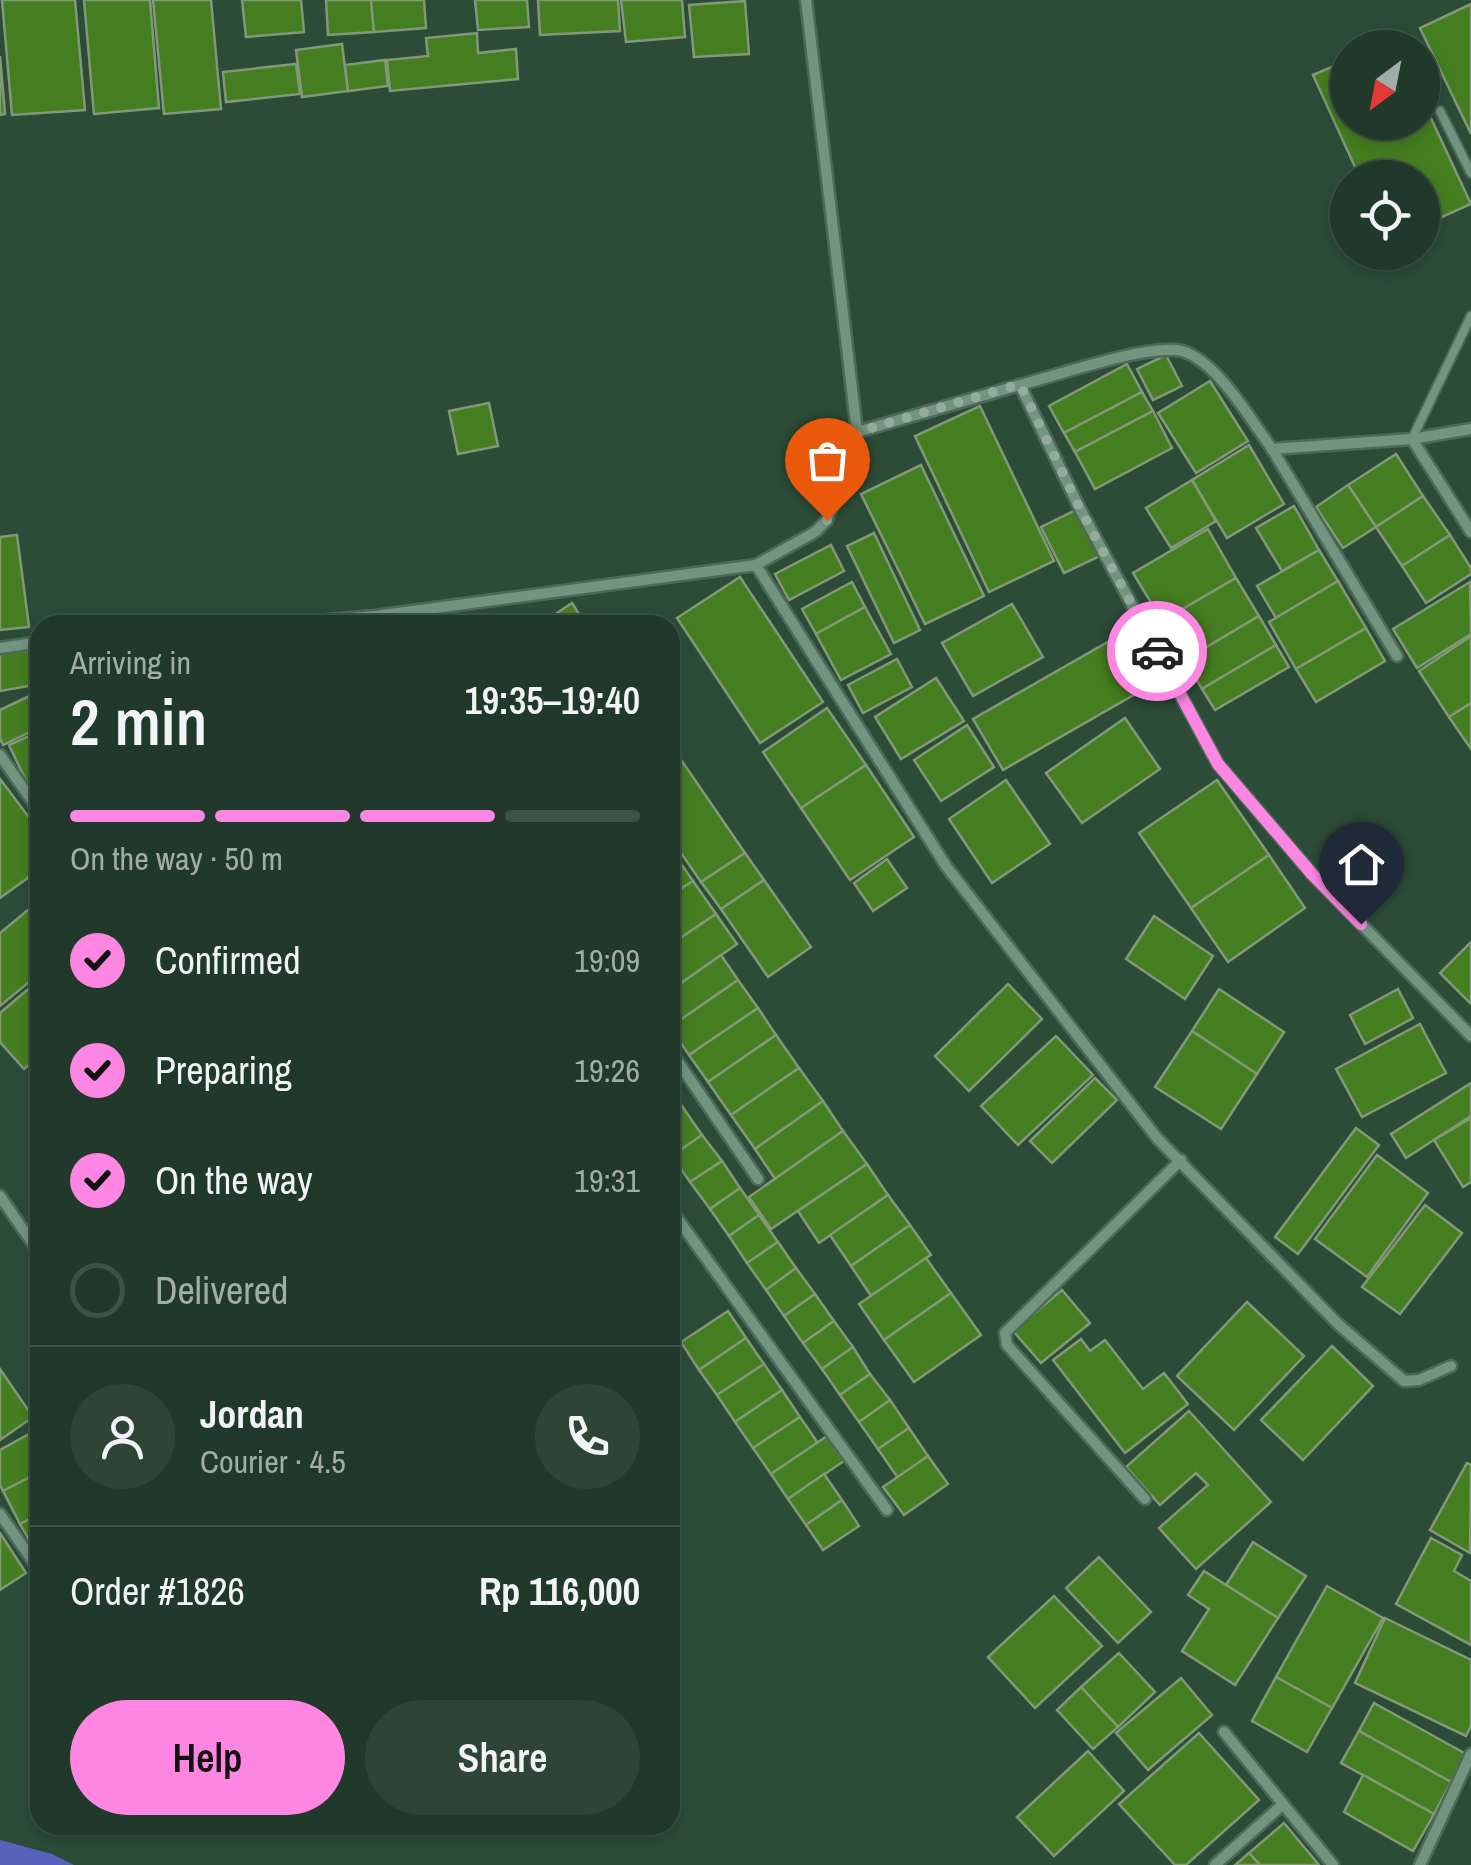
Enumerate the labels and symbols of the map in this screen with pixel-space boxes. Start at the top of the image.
north arrow [1330,30,1440,140]
pin [785,418,870,521]
courier [1107,601,1207,701]
pin [1319,822,1404,925]

